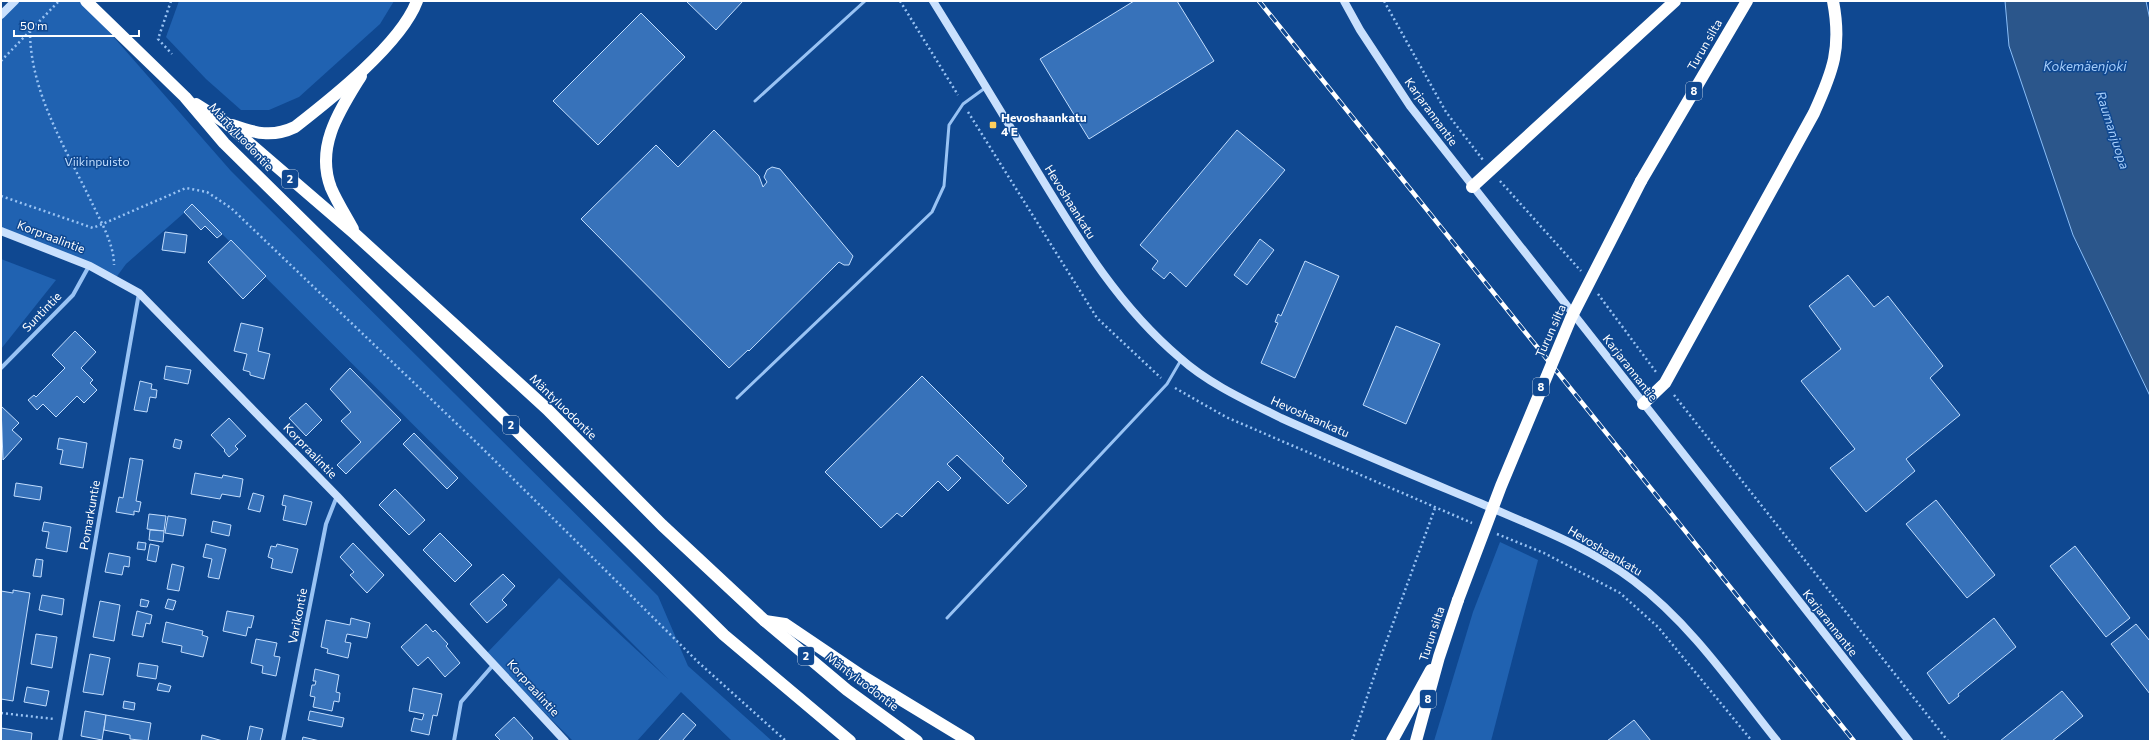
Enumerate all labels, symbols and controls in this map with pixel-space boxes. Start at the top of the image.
scale bar [14,12,139,38]
street label: Turun silta [1684,16,1724,73]
text: 50 m [20,18,48,32]
water label: Kokemäenjoki [2043,58,2127,74]
street label: Karjarannantie [1402,75,1461,148]
road number: 8 [1686,82,1702,100]
water label: Raumanjuopa [2093,89,2133,171]
street label: Mäntyluodontie [207,99,277,173]
place label: Hevoshaankatu 4 E [1001,110,1087,138]
marker: Hevoshaankatu 4 E [988,120,998,130]
park label: Viikinpuisto [64,154,130,168]
street label: Hevoshaankatu [1043,162,1099,241]
road number: 2 [282,170,298,188]
street label: Korpraalintie [16,217,87,255]
street label: Suntintie [19,289,64,334]
street label: Turun silta [1532,302,1568,359]
street label: Karjarannantie [1600,331,1661,403]
street label: Mäntyluodontie [527,371,600,442]
road number: 8 [1533,378,1549,396]
street label: Hevoshaankatu [1269,393,1352,440]
road number: 2 [503,416,519,434]
street label: Korpraalintie [281,420,341,481]
street label: Pomarkuntie [76,479,102,551]
street label: Hevoshaankatu [1566,522,1645,578]
street label: Karjarannantie [1800,586,1861,658]
street label: Varikontie [285,587,309,645]
street label: Turun silta [1416,604,1446,663]
road number: 2 [798,647,814,665]
street label: Mäntyluodontie [823,649,902,713]
street label: Korpraalintie [505,656,563,718]
road number: 8 [1420,690,1436,708]

